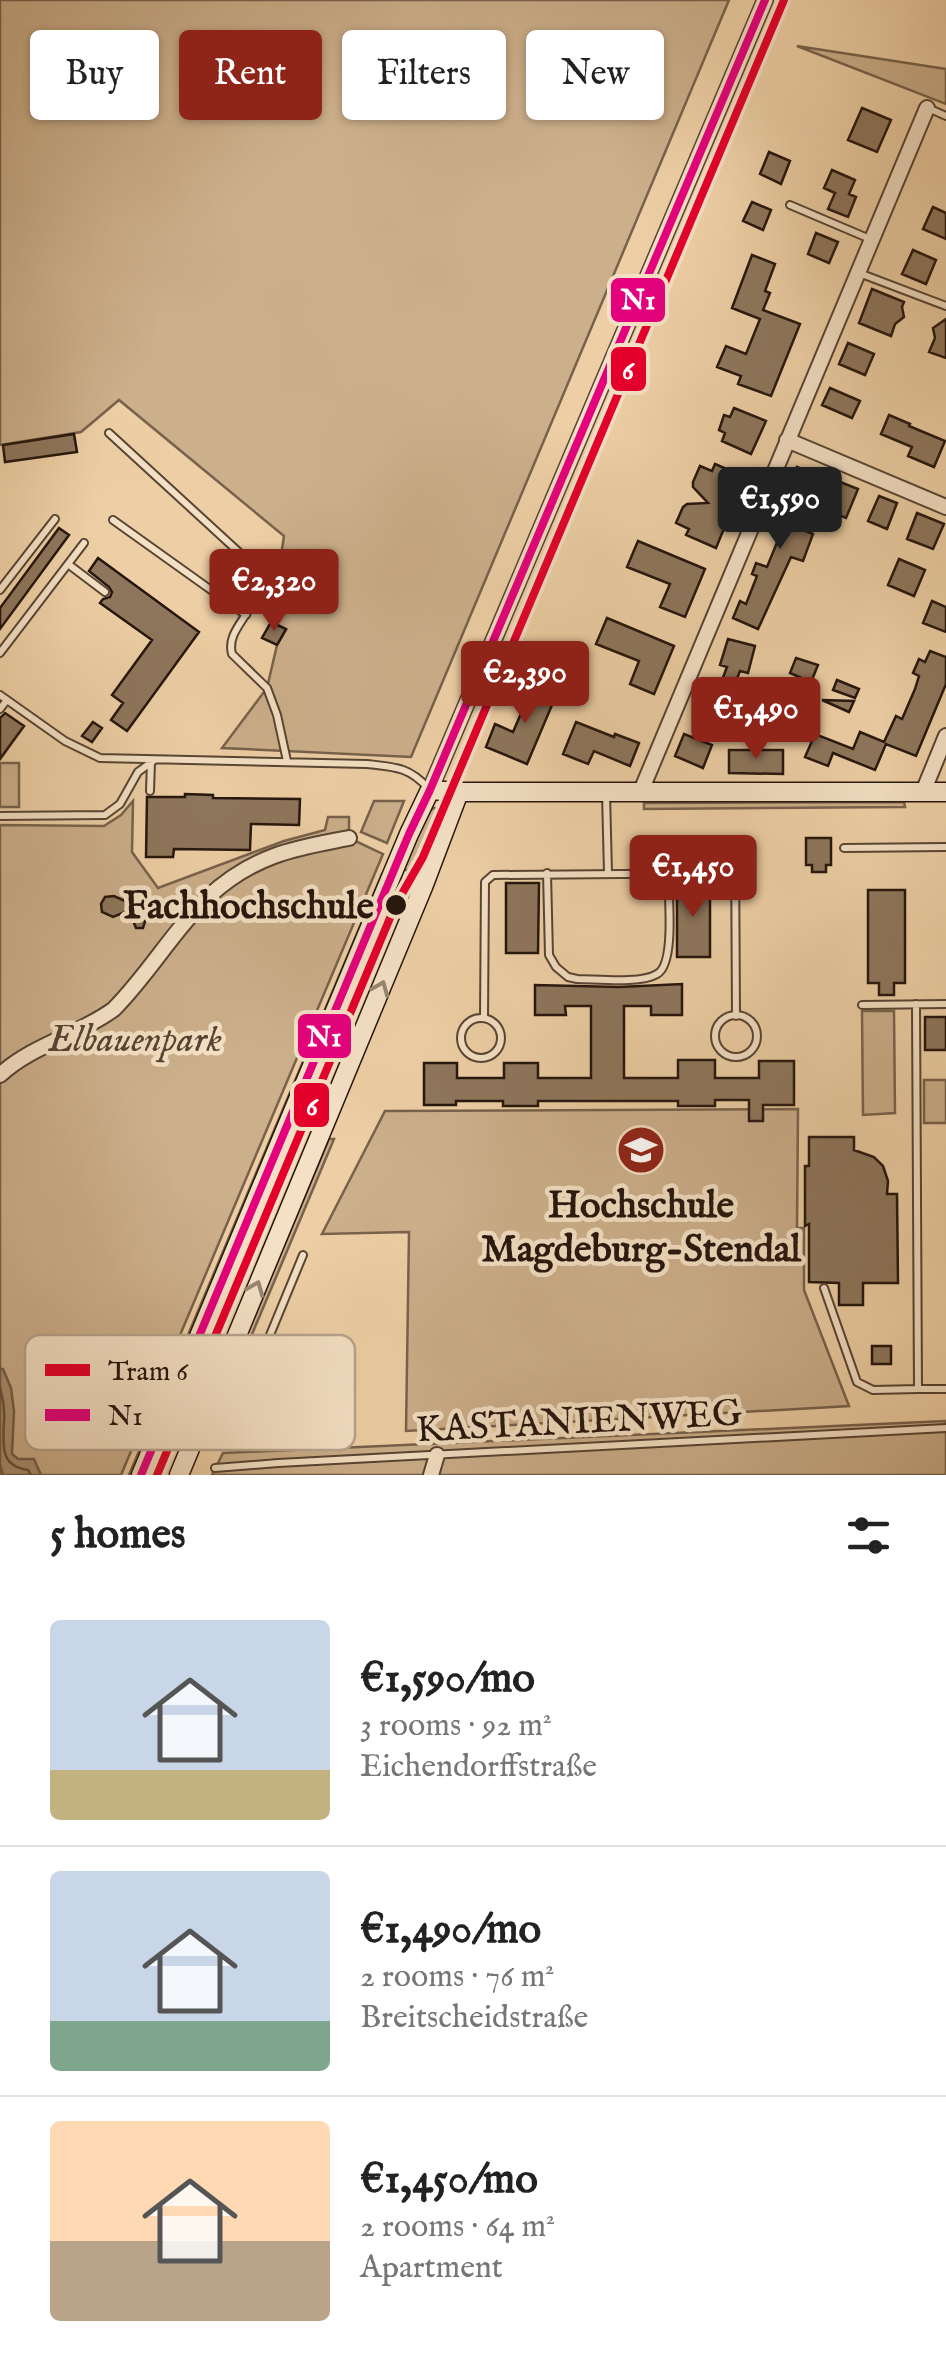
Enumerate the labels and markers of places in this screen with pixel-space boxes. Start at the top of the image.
pin: €1,590 [699,467,861,552]
pin: €2,320 [193,549,355,634]
pin: €2,390 [444,641,606,726]
pin: €1,490 [675,677,837,762]
pin: €1,450 [612,835,774,920]
place label: Fachhochschule [123,884,375,932]
marker: Fachhochschule [383,892,409,918]
school or university icon: Hochschule Magdeburg-Stendal [615,1124,667,1176]
place label: Hochschule Magdeburg-Stendal [481,1183,801,1275]

